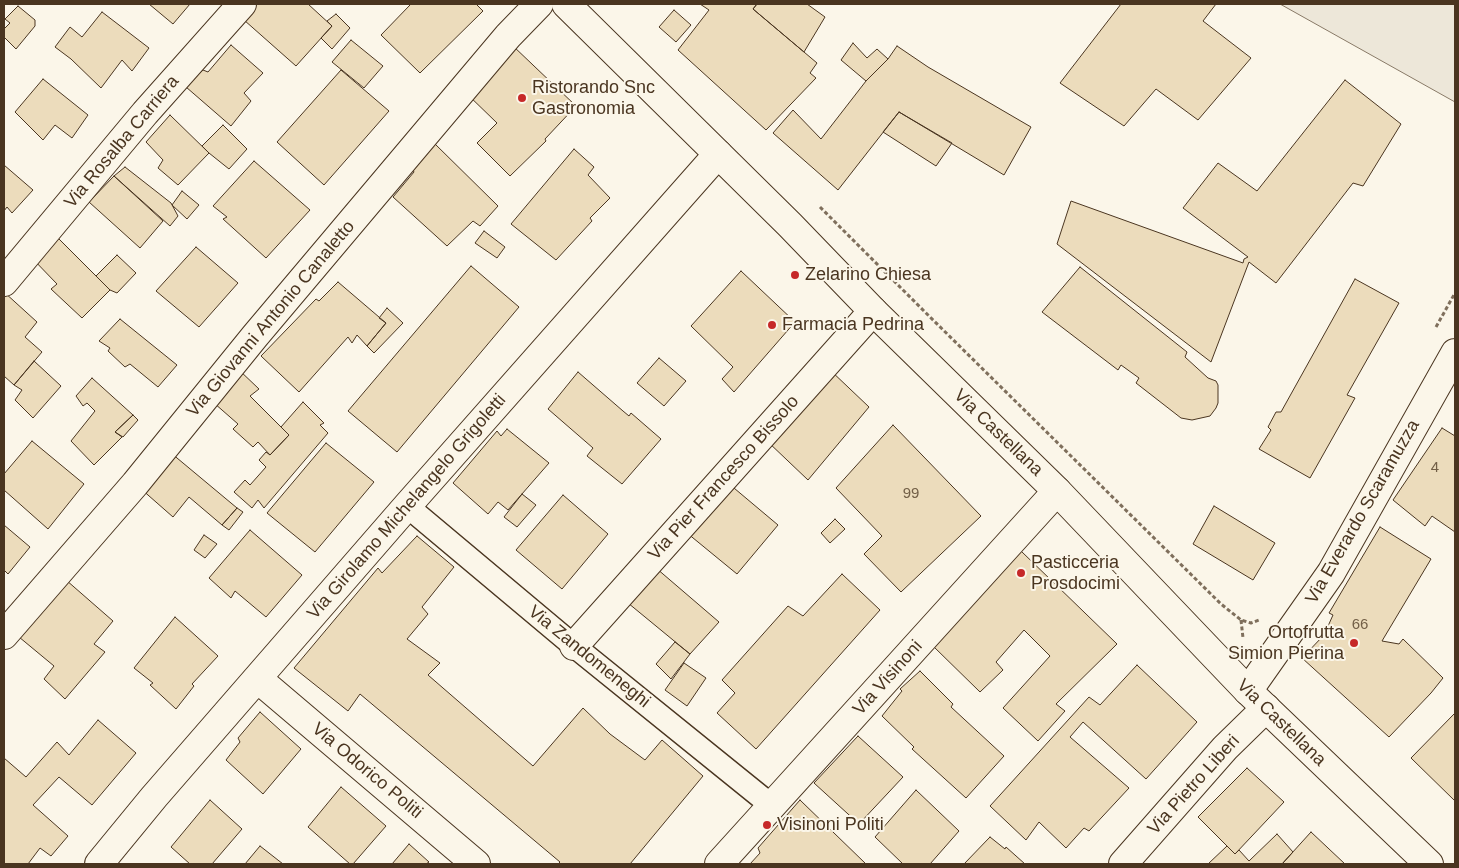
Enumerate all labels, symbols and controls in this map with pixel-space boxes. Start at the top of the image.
street label: Via Rosalba Carriera [60,71,184,213]
place label: Ristorando Snc Gastronomia [532,77,655,120]
marker: Ristorando Snc Gastronomia [516,92,528,104]
street label: Via Giovanni Antonio Canaletto [182,216,360,422]
place label: Zelarino Chiesa [805,264,931,286]
marker: Zelarino Chiesa [789,269,801,281]
place label: Farmacia Pedrina [782,314,924,336]
marker: Farmacia Pedrina [766,319,778,331]
street label: Via Castellana [949,385,1047,481]
street label: Via Girolamo Michelangelo Grigoletti [303,390,511,624]
street label: Via Pier Francesco Bissolo [644,391,804,565]
street label: Via Everardo Scaramuzza [1301,416,1425,608]
house number: 4 [1431,459,1439,477]
house number: 99 [903,485,919,503]
place label: Pasticceria Prosdocimi [1031,552,1120,594]
marker: Pasticceria Prosdocimi [1015,567,1027,579]
street label: Via Zandomeneghi [524,601,654,713]
house number: 66 [1352,616,1368,634]
place label: Ortofrutta Simion Pierina [1228,622,1344,664]
street label: Via Visinoni [849,636,927,720]
marker: Ortofrutta Simion Pierina [1348,637,1360,649]
street label: Via Castellana [1232,675,1330,771]
street label: Via Odorico Politi [307,718,427,824]
street label: Via Pietro Liberi [1144,731,1244,839]
place label: Visinoni Politi [777,814,884,836]
marker: Visinoni Politi [761,819,773,831]

